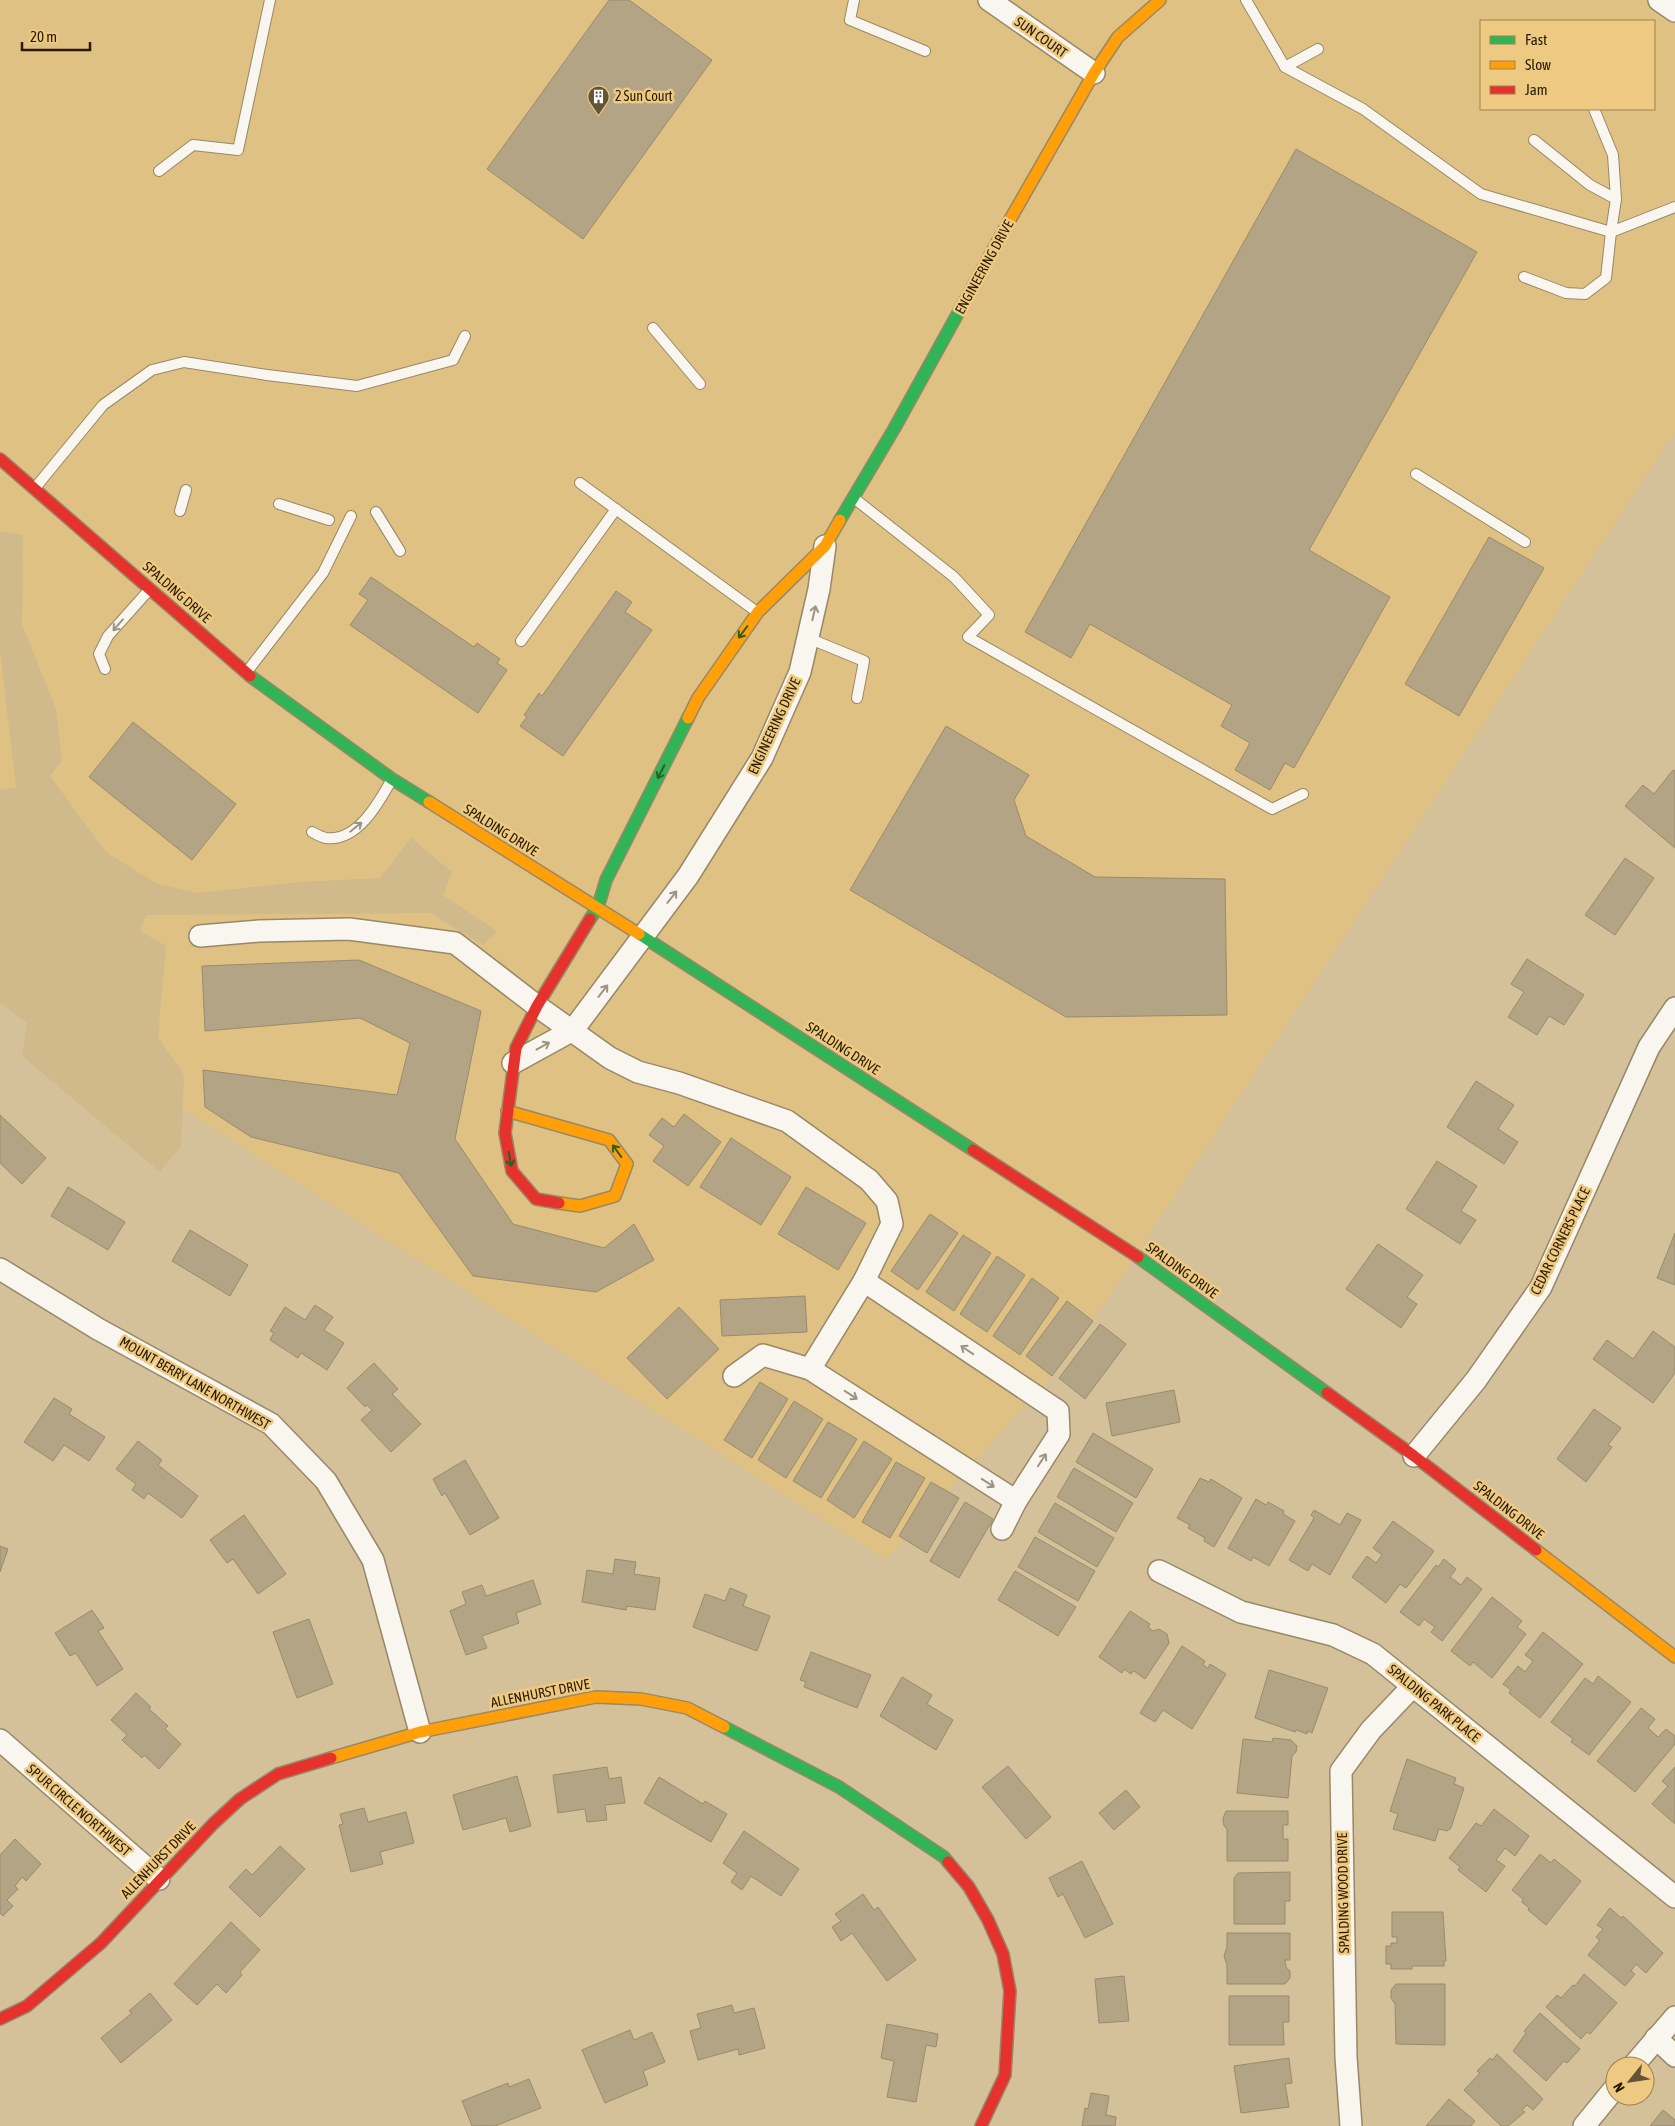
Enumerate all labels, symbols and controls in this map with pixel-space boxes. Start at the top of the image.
street label: SUN COURT [1012,13,1070,61]
scale bar [22,20,90,52]
legend [1480,20,1655,110]
text: 20 m [30,28,57,45]
text: Fast [1525,31,1547,48]
text: Slow [1525,56,1551,73]
text: Jam [1525,81,1548,98]
building icon: 2 Sun Court [587,84,611,115]
place label: 2 Sun Court [615,88,673,104]
street label: ENGINEERING DRIVE [952,217,1016,317]
street label: SPALDING DRIVE [140,558,214,626]
one-way arrow [810,606,819,622]
one-way arrow [112,619,124,632]
one-way arrow [738,625,748,639]
street label: ENGINEERING DRIVE [745,675,803,777]
one-way arrow [656,764,666,779]
street label: SPALDING DRIVE [461,801,541,859]
one-way arrow [349,822,362,833]
one-way arrow [667,891,678,904]
one-way arrow [598,985,609,998]
street label: SPALDING DRIVE [803,1018,883,1078]
one-way arrow [536,1041,551,1051]
one-way arrow [612,1144,622,1158]
one-way arrow [505,1151,515,1167]
street label: CEDAR CORNERS PLACE [1527,1185,1593,1297]
street label: SPALDING DRIVE [1143,1239,1221,1301]
street label: MOUNT BERRY LANE NORTHWEST [117,1333,273,1433]
one-way arrow [960,1345,974,1355]
one-way arrow [844,1391,858,1401]
one-way arrow [1038,1453,1048,1467]
one-way arrow [981,1478,995,1488]
street label: SPALDING DRIVE [1471,1478,1547,1542]
street label: SPALDING PARK PLACE [1385,1661,1483,1745]
street label: ALLENHURST DRIVE [489,1676,591,1710]
street label: SPUR CIRCLE NORTHWEST [24,1761,134,1859]
street label: ALLENHURST DRIVE [117,1818,199,1902]
street label: SPALDING WOOD DRIVE [1334,1832,1352,1954]
north arrow [1605,2056,1655,2106]
text: N [1610,2080,1628,2095]

